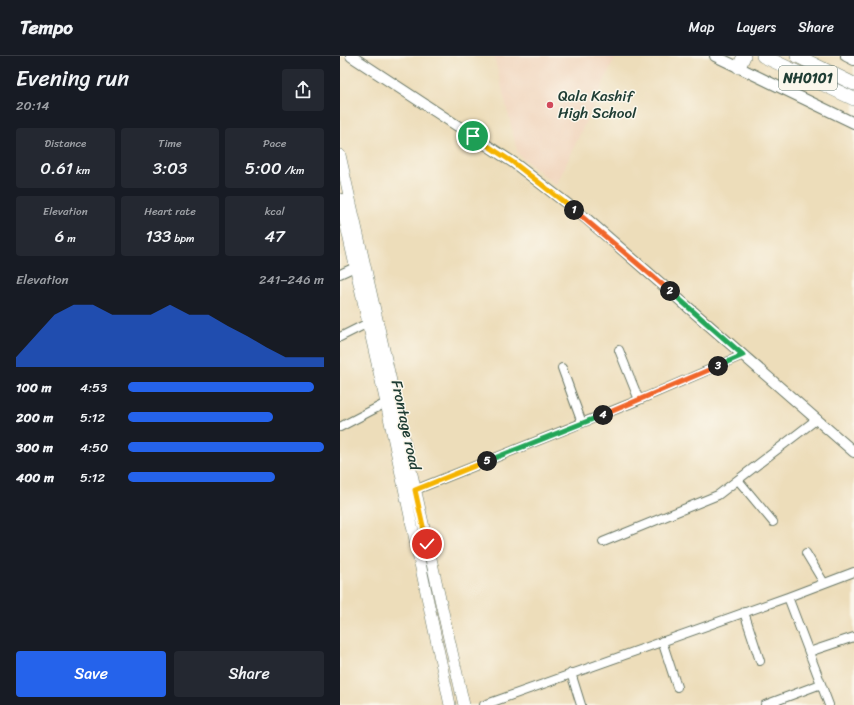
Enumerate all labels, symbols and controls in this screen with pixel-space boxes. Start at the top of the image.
text: Tempo [20,11,73,44]
text: Map [689,15,714,40]
text: Layers [736,15,776,40]
text: Share [798,15,834,40]
text: Evening run [16,59,129,98]
road number: NH0101 [779,66,837,90]
button: share [282,69,324,111]
place label: Qala Kashif High School [558,83,637,126]
text: 20:14 [16,94,49,117]
marker: Qala Kashif High School [545,100,555,110]
pin [456,119,490,153]
icon: arrive [462,125,484,147]
text: Distance [44,134,86,153]
text: Time [158,134,182,153]
text: Pace [263,134,286,153]
text: 0.61 [40,153,73,183]
text: 3:03 [153,153,187,183]
text: 5:00 [245,153,282,183]
text: km [73,161,90,180]
text: /km [282,161,304,180]
pin: 1 [564,200,584,220]
text: 1 [572,200,576,219]
text: Elevation [43,202,88,221]
text: Heart rate [144,202,196,221]
text: kcal [265,202,285,221]
text: 6 [55,221,65,251]
text: 133 [145,221,171,251]
text: 47 [264,221,285,251]
text: m [65,229,76,248]
text: bpm [171,229,195,248]
text: Elevation [16,268,69,291]
text: 241–246 m [259,268,324,291]
pin: 2 [660,281,680,301]
text: 2 [667,281,673,300]
pin: 3 [708,356,728,376]
text: 3 [715,356,721,375]
text: 100 m [16,376,51,399]
text: 4:53 [80,376,107,399]
street label: Frontage road [384,378,428,474]
pin: 4 [593,405,613,425]
text: 4 [600,405,606,424]
text: 200 m [16,406,53,429]
text: 5:12 [80,406,105,429]
text: 300 m [16,436,53,459]
text: 4:50 [80,436,108,459]
pin: 5 [477,451,497,471]
text: 5 [484,451,490,470]
text: 400 m [16,466,54,489]
text: 5:12 [80,466,105,489]
pin [410,527,444,561]
icon: check [416,533,438,555]
button: Save [16,651,166,697]
button: Share [174,651,324,697]

